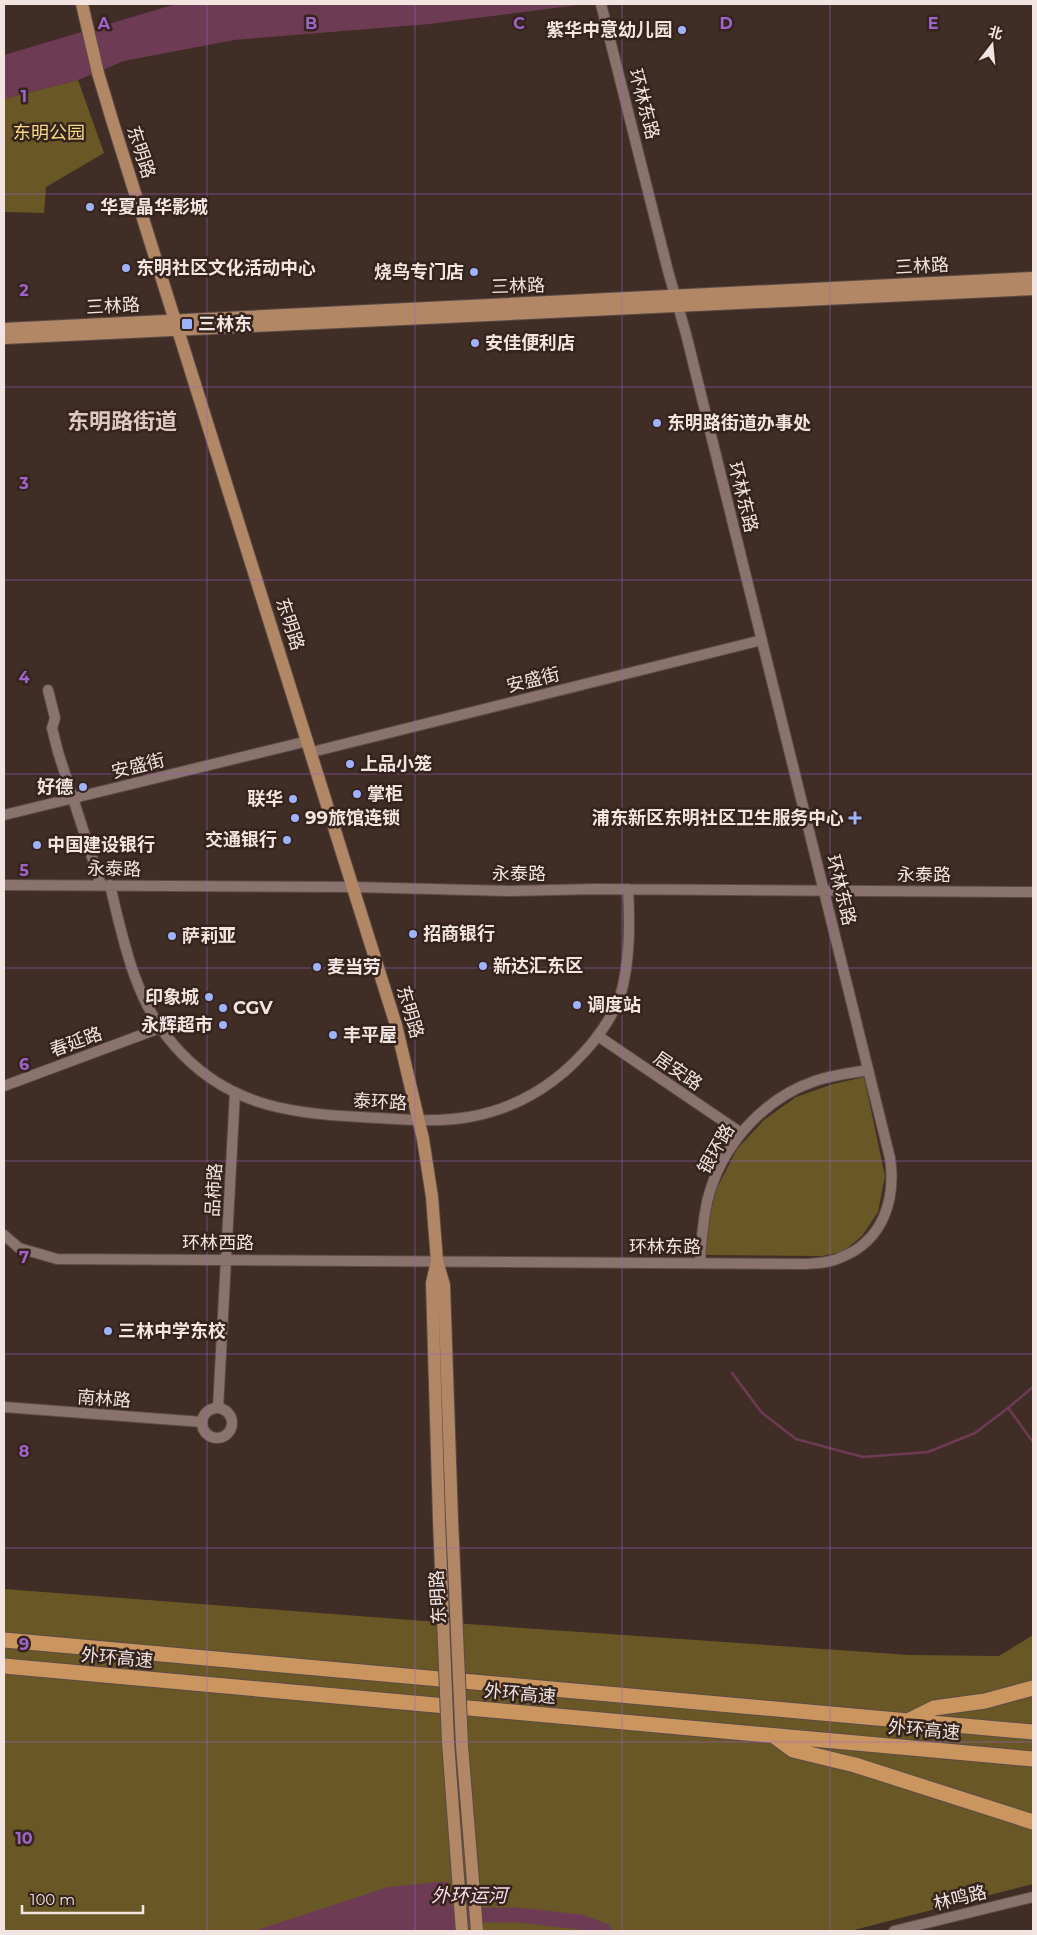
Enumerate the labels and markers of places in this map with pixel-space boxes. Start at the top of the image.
place label: 紫华中意幼儿园 [546,19,672,41]
marker: 紫华中意幼儿园 [676,24,688,36]
place label: 华夏晶华影城 [100,196,208,218]
marker: 华夏晶华影城 [84,201,96,213]
place label: 东明社区文化活动中心 [136,257,316,279]
place label: 烧鸟专门店 [374,261,464,283]
marker: 东明社区文化活动中心 [120,262,132,274]
marker: 烧鸟专门店 [468,266,480,278]
place label: 三林东 [198,313,252,335]
marker: 三林东 [180,317,194,331]
place label: 安佳便利店 [485,332,575,354]
marker: 安佳便利店 [469,337,481,349]
place label: 东明路街道办事处 [667,412,811,434]
marker: 东明路街道办事处 [651,417,663,429]
place label: 上品小笼 [360,753,432,775]
marker: 上品小笼 [344,758,356,770]
place label: 好德 [37,776,73,798]
marker: 好德 [77,781,89,793]
place label: 掌柜 [367,783,403,805]
place label: 联华 [247,788,283,810]
marker: 掌柜 [351,788,363,800]
marker: 联华 [287,793,299,805]
place label: 99旅馆连锁 [305,807,400,829]
place label: 浦东新区东明社区卫生服务中心 [592,807,844,829]
marker: 浦东新区东明社区卫生服务中心 [848,811,862,825]
marker: 99旅馆连锁 [289,812,301,824]
place label: 交通银行 [205,829,277,851]
place label: 中国建设银行 [47,834,155,856]
marker: 交通银行 [281,834,293,846]
marker: 中国建设银行 [31,839,43,851]
place label: 招商银行 [423,923,495,945]
place label: 萨莉亚 [182,925,236,947]
marker: 招商银行 [407,928,419,940]
marker: 萨莉亚 [166,930,178,942]
place label: 新达汇东区 [493,955,583,977]
place label: 麦当劳 [327,956,381,978]
marker: 新达汇东区 [477,960,489,972]
marker: 麦当劳 [311,961,323,973]
place label: 印象城 [145,986,199,1008]
marker: 印象城 [203,991,215,1003]
place label: 调度站 [587,994,641,1016]
place label: CGV [233,997,273,1019]
marker: 调度站 [571,999,583,1011]
marker: CGV [217,1002,229,1014]
place label: 永辉超市 [141,1014,213,1036]
marker: 永辉超市 [217,1019,229,1031]
place label: 丰平屋 [343,1024,397,1046]
marker: 丰平屋 [327,1029,339,1041]
place label: 三林中学东校 [118,1320,226,1342]
marker: 三林中学东校 [102,1325,114,1337]

